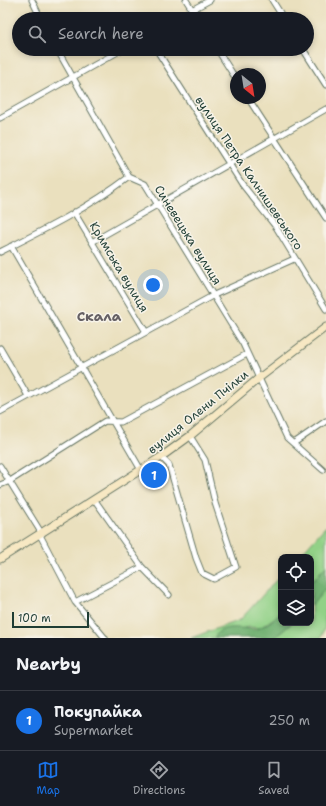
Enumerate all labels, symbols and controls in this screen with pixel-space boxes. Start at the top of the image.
search box [12,12,314,56]
icon: search [26,23,48,45]
text: Search here [58,24,144,44]
north arrow [230,68,266,104]
street label: вулиця Петра Калнишевського [191,93,307,253]
street label: Синевецька вулиця [151,182,225,288]
street label: Кримська вулиця [86,219,152,315]
your location [143,275,163,295]
district label: Скала [77,307,122,325]
street label: вулиця Олени Пчілки [144,366,252,458]
pin: 1 [141,460,167,490]
map controls [278,554,314,626]
button: locate [278,554,314,590]
button: layers [278,590,314,626]
scale bar [12,610,89,629]
text: 100 m [18,611,51,626]
text: Nearby [16,653,81,675]
text: Покупайка [54,702,142,722]
text: 1 [26,712,32,729]
text: 250 m [269,712,310,729]
text: Supermarket [54,722,133,739]
tab: Map [36,759,60,798]
tab: Directions [133,759,185,798]
tab: Saved [258,759,290,798]

